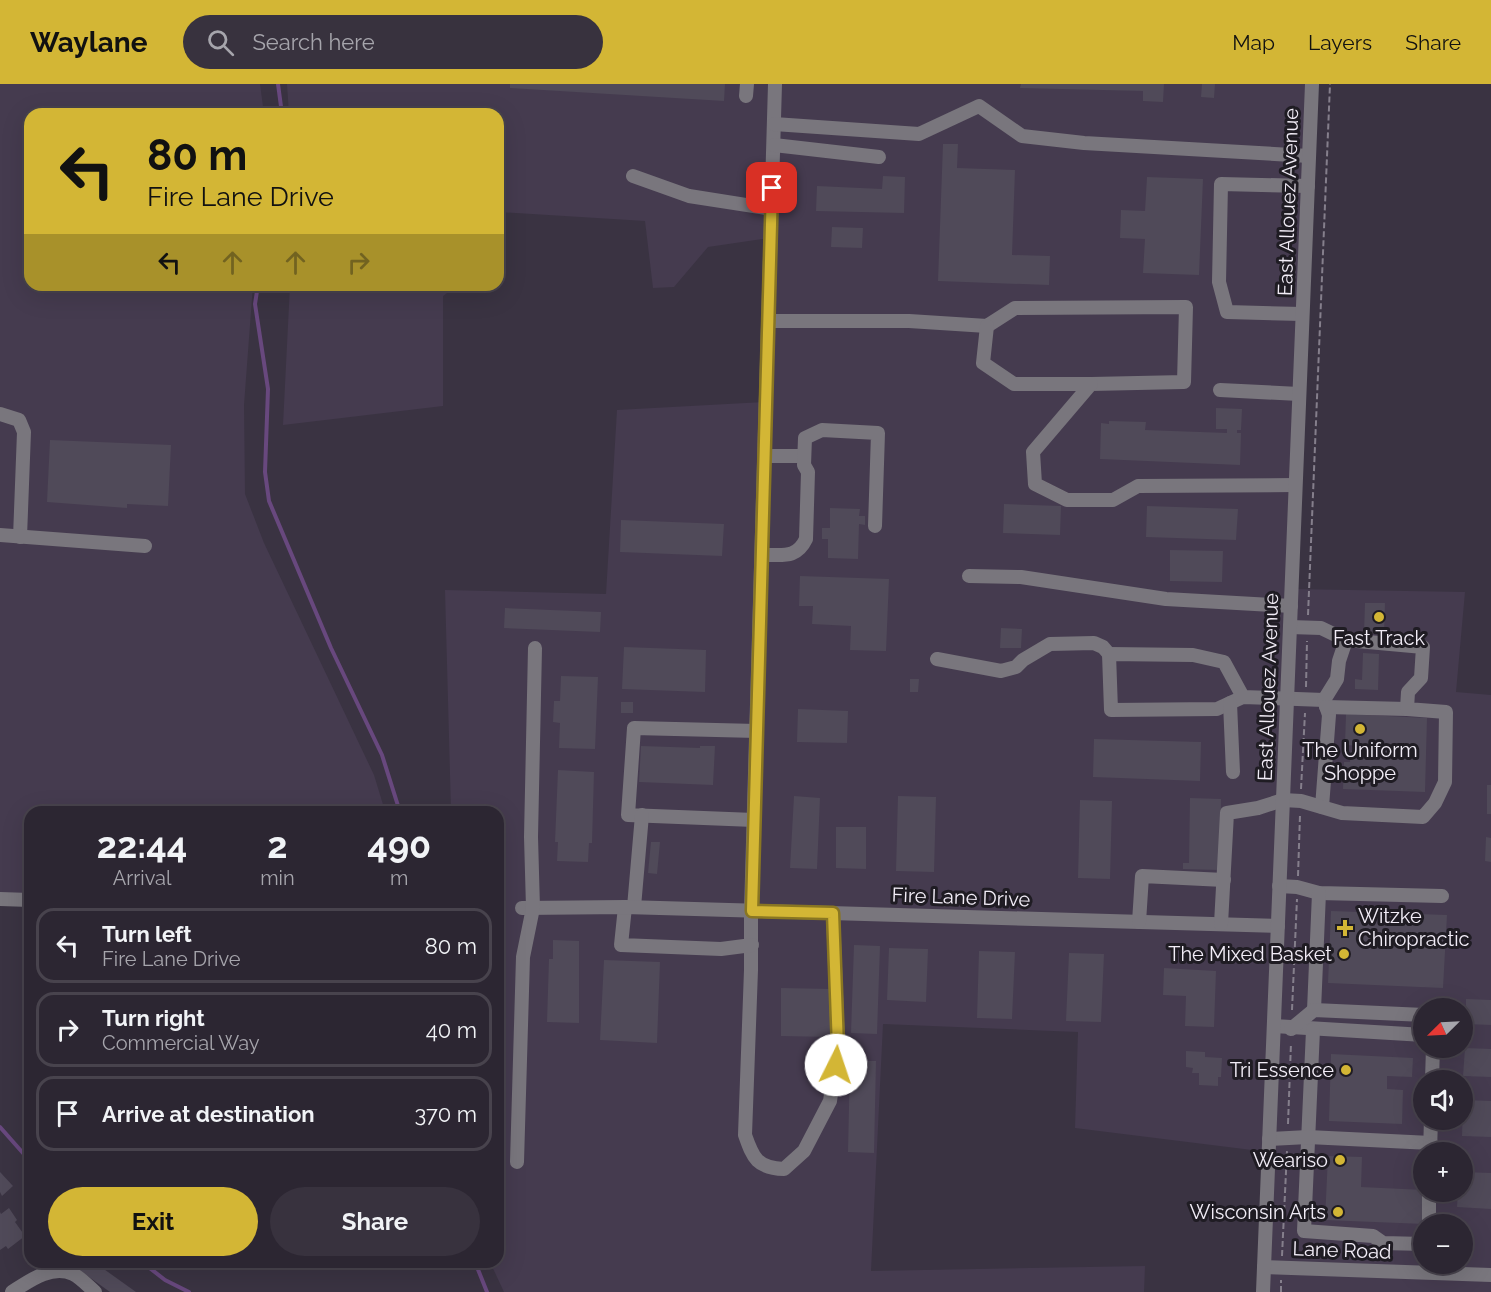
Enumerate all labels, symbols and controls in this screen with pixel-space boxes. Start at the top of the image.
search box [183,15,603,69]
text: Waylane [30,26,147,59]
icon: search [204,26,237,59]
text: Search here [252,29,375,55]
text: Map [1232,30,1275,55]
text: Layers [1308,30,1372,55]
text: Share [1405,30,1461,55]
street label: East Allouez Avenue [1273,107,1303,296]
text: 80 m [147,131,247,180]
icon: left [48,132,126,210]
pin [746,162,797,213]
icon: arrive [755,171,788,204]
text: Fire Lane Drive [147,181,334,212]
icon: left [153,246,186,279]
icon: ahead [216,246,249,279]
icon: ahead [279,246,312,279]
icon: right [342,246,375,279]
street label: East Allouez Avenue [1253,592,1283,781]
marker: Fast Track [1372,610,1386,624]
place label: Fast Track [1333,626,1425,650]
marker: The Uniform Shoppe [1353,722,1367,736]
place label: The Uniform Shoppe [1302,738,1418,785]
text: 22:44 [97,824,187,866]
text: 2 [267,824,288,866]
text: 490 [367,824,431,866]
text: Arrival [113,866,171,890]
text: min [260,866,295,890]
text: m [390,866,408,890]
street label: Fire Lane Drive [891,883,1031,911]
place label: Witzke Chiropractic [1358,904,1470,951]
marker: Witzke Chiropractic [1336,919,1354,937]
text: Turn left [102,921,192,947]
icon: left [51,929,84,962]
text: 80 m [425,933,477,959]
place label: The Mixed Basket [1168,942,1332,966]
text: Fire Lane Drive [102,947,240,971]
marker: The Mixed Basket [1337,947,1351,961]
north arrow [1413,998,1473,1058]
map controls [1413,998,1473,1274]
text: Turn right [102,1005,205,1031]
icon: right [51,1013,84,1046]
text: 40 m [426,1017,477,1043]
text: Commercial Way [102,1031,260,1055]
position arrow [804,1033,868,1097]
place label: Tri Essence [1230,1058,1334,1082]
marker: Tri Essence [1339,1063,1353,1077]
button: sound [1413,1070,1473,1130]
icon: arrive [51,1097,84,1130]
text: Arrive at destination [102,1101,315,1127]
text: 370 m [414,1101,477,1127]
button: + [1413,1142,1473,1202]
place label: Weariso [1253,1148,1328,1172]
marker: Weariso [1333,1153,1347,1167]
button: Exit [48,1187,258,1256]
button: Share [270,1187,480,1256]
place label: Wisconsin Arts [1190,1200,1326,1224]
marker: Wisconsin Arts [1331,1205,1345,1219]
button: − [1413,1214,1473,1274]
street label: Lane Road [1292,1236,1392,1264]

